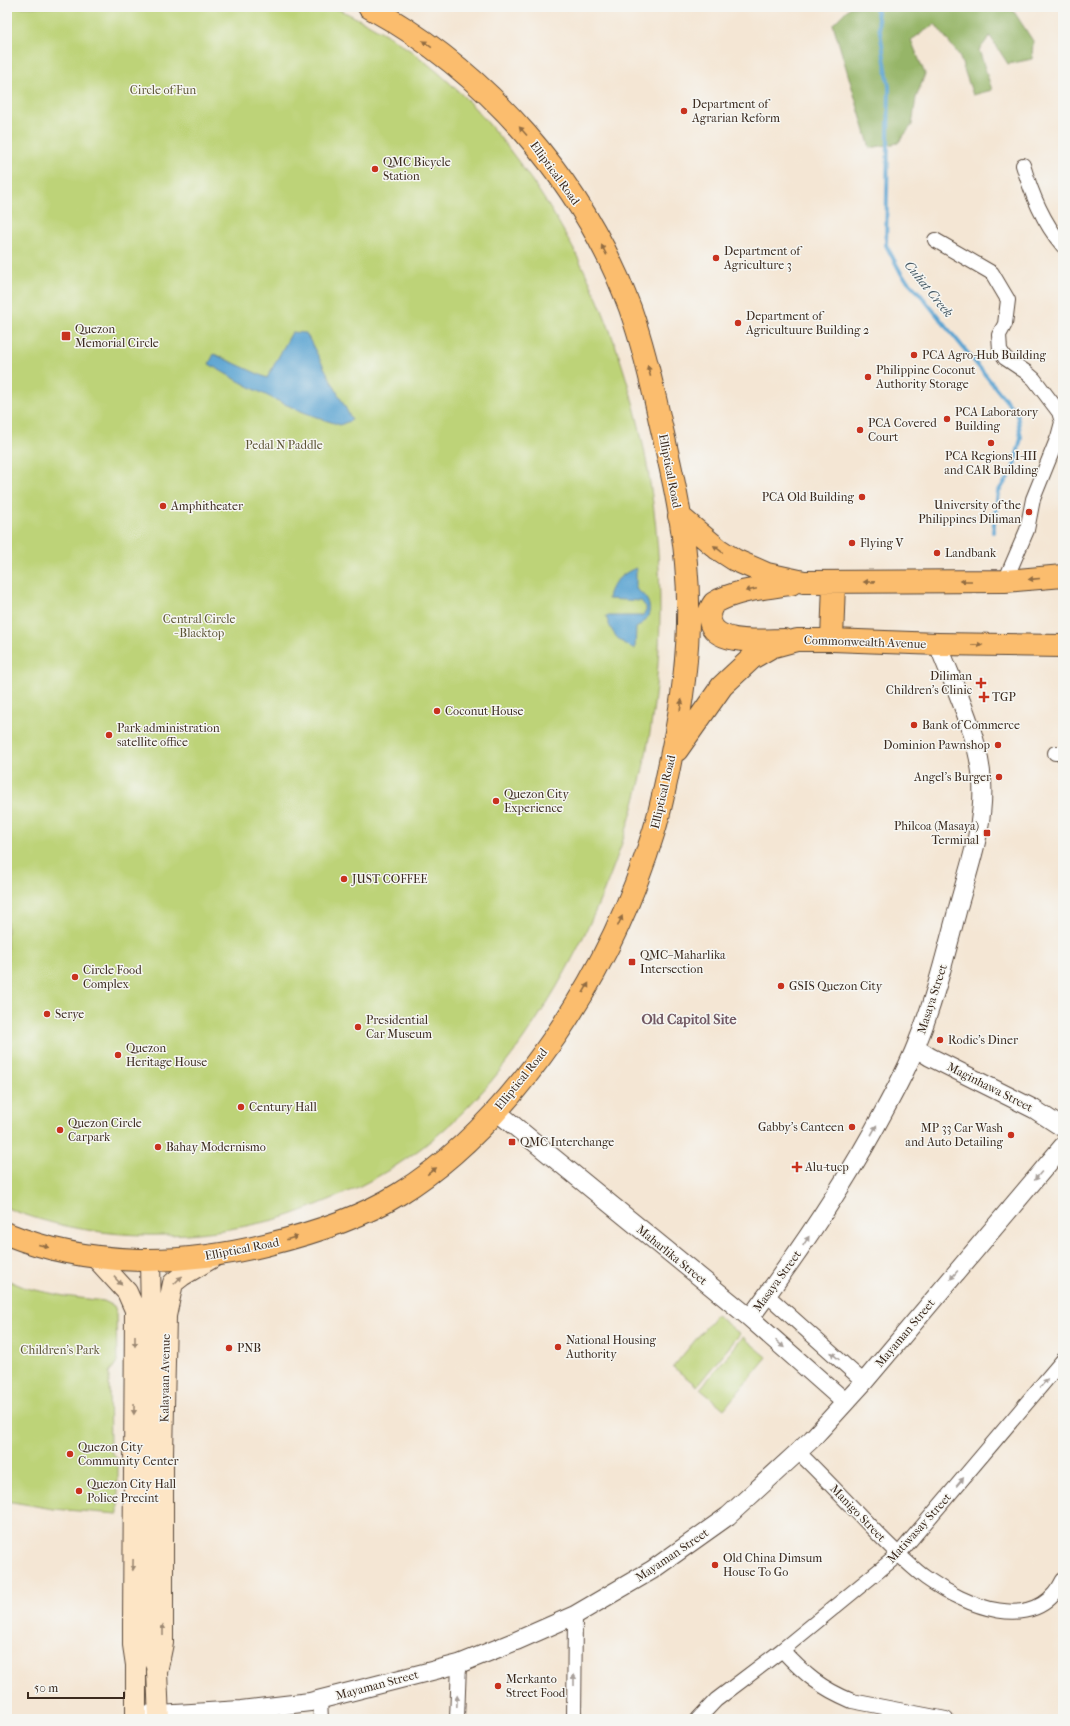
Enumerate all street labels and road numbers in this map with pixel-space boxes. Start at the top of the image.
street label: Elliptical Road [527,138,583,208]
street label: Elliptical Road [656,433,684,510]
street label: Commonwealth Avenue [804,633,927,651]
street label: Elliptical Road [648,753,678,830]
street label: Masaya Street [914,962,950,1036]
street label: Elliptical Road [492,1045,550,1113]
street label: Maginhawa Street [945,1059,1036,1115]
street label: Maharlika Street [634,1222,711,1288]
street label: Elliptical Road [204,1235,281,1263]
street label: Masaya Street [750,1247,804,1314]
street label: Mayaman Street [872,1295,938,1370]
street label: Kalayaan Avenue [157,1333,173,1422]
street label: Manigo Street [827,1482,889,1545]
street label: Matiwasay Street [884,1490,954,1566]
street label: Mayaman Street [633,1525,712,1585]
street label: Mayaman Street [334,1667,420,1703]

